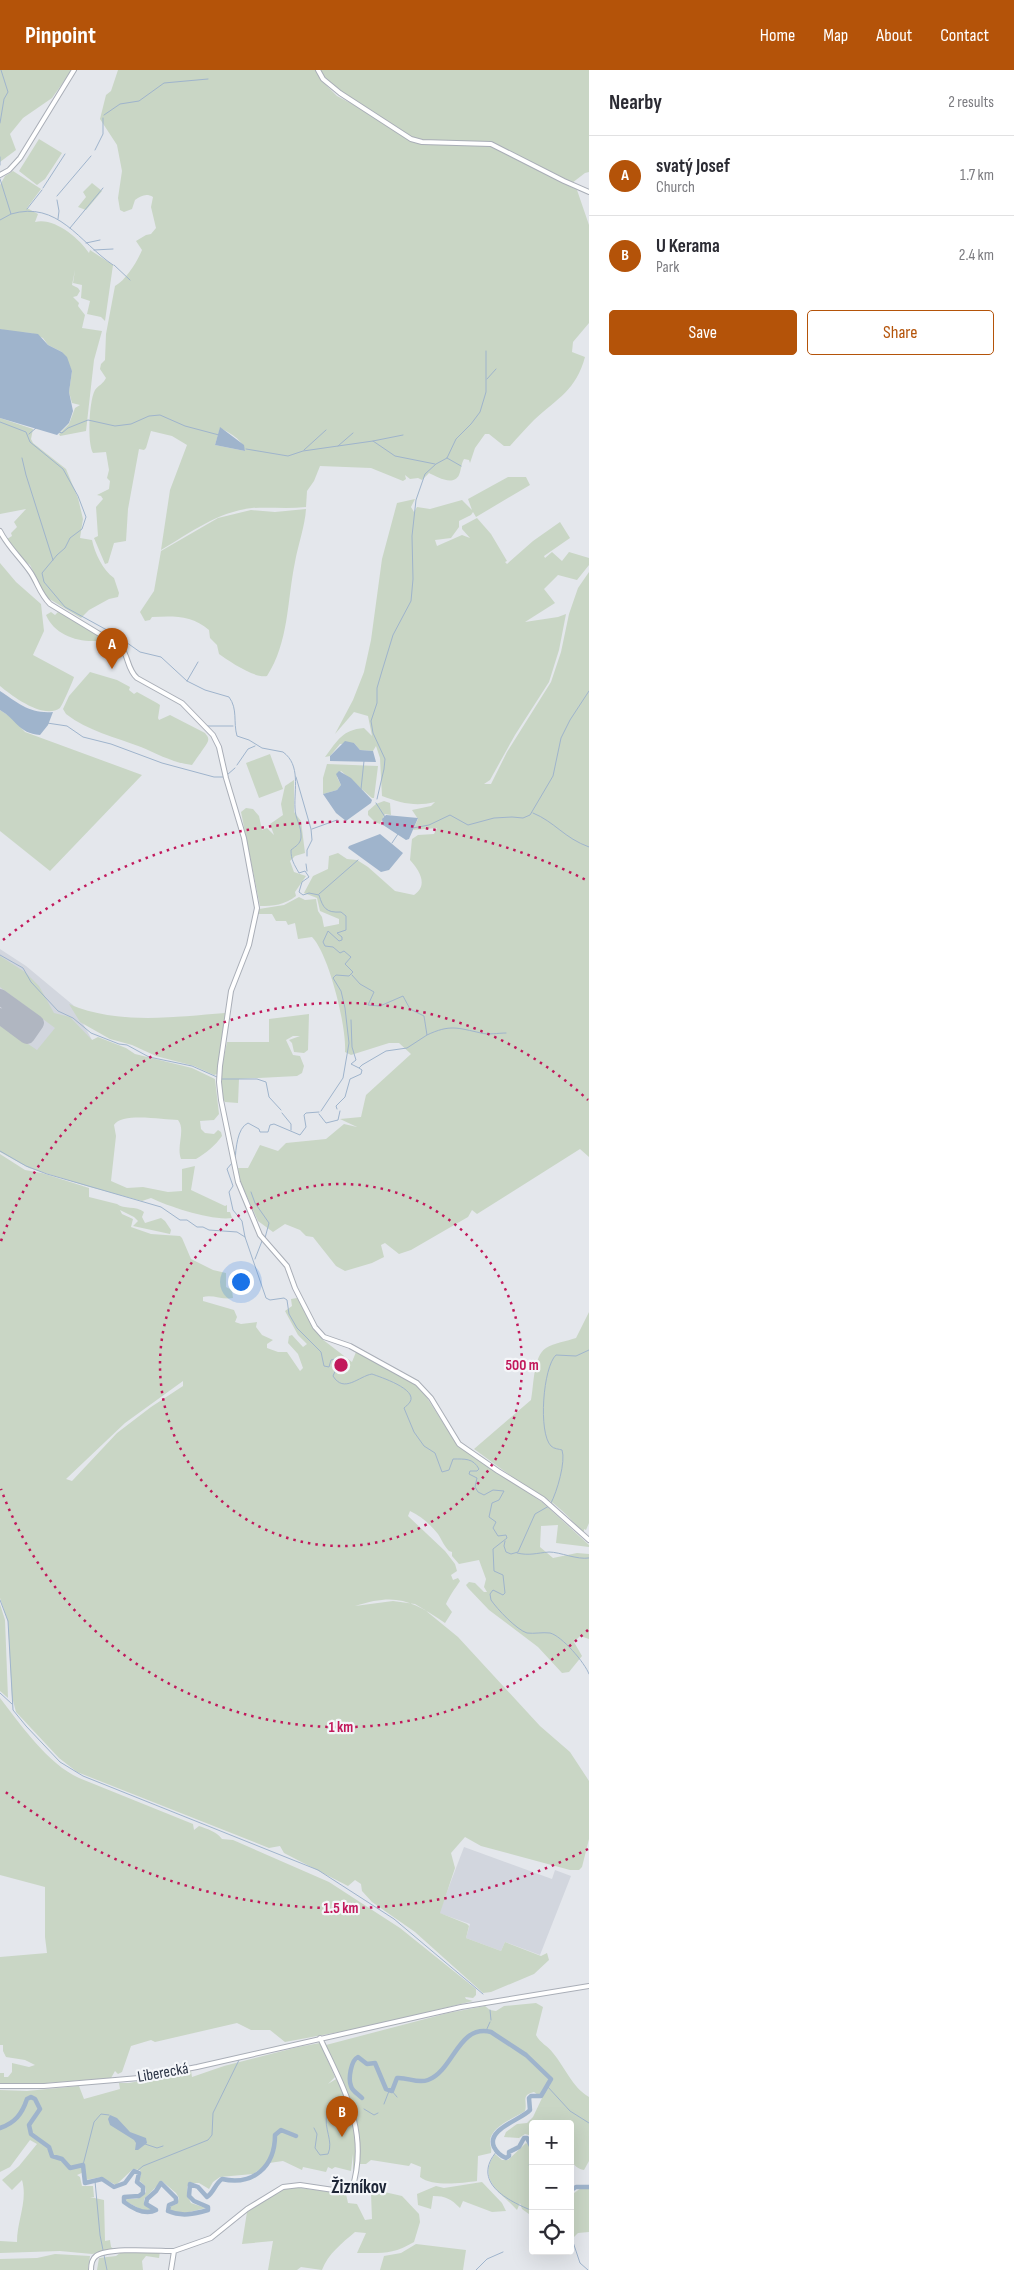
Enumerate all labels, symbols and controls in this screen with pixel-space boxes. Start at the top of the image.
text: Pinpoint [25,21,96,50]
text: Home [760,25,795,46]
text: Map [823,25,848,46]
text: About [876,25,912,46]
text: Contact [940,25,989,46]
text: Nearby [609,90,662,115]
text: 2 results [948,93,994,112]
text: svatý Josef [656,155,730,178]
text: A [621,166,629,185]
text: 1.7 km [960,166,994,185]
text: Church [656,178,695,197]
text: U Kerama [656,235,720,258]
text: B [621,246,629,265]
text: 2.4 km [959,246,994,265]
text: Park [656,258,679,277]
button: Save [609,310,797,355]
button: Share [807,310,994,355]
pin: A [96,628,128,669]
your location [228,1269,254,1295]
centre of rings [332,1356,350,1374]
text: 500 m [505,1356,539,1375]
text: 1 km [329,1718,353,1737]
text: 1.5 km [324,1899,358,1918]
street label: Liberecká [136,2059,190,2087]
pin: B [326,2096,358,2137]
map controls [529,2120,574,2255]
button: + [529,2120,574,2165]
button: − [529,2165,574,2210]
district label: Žizníkov [331,2176,387,2199]
button: locate [529,2210,574,2255]

